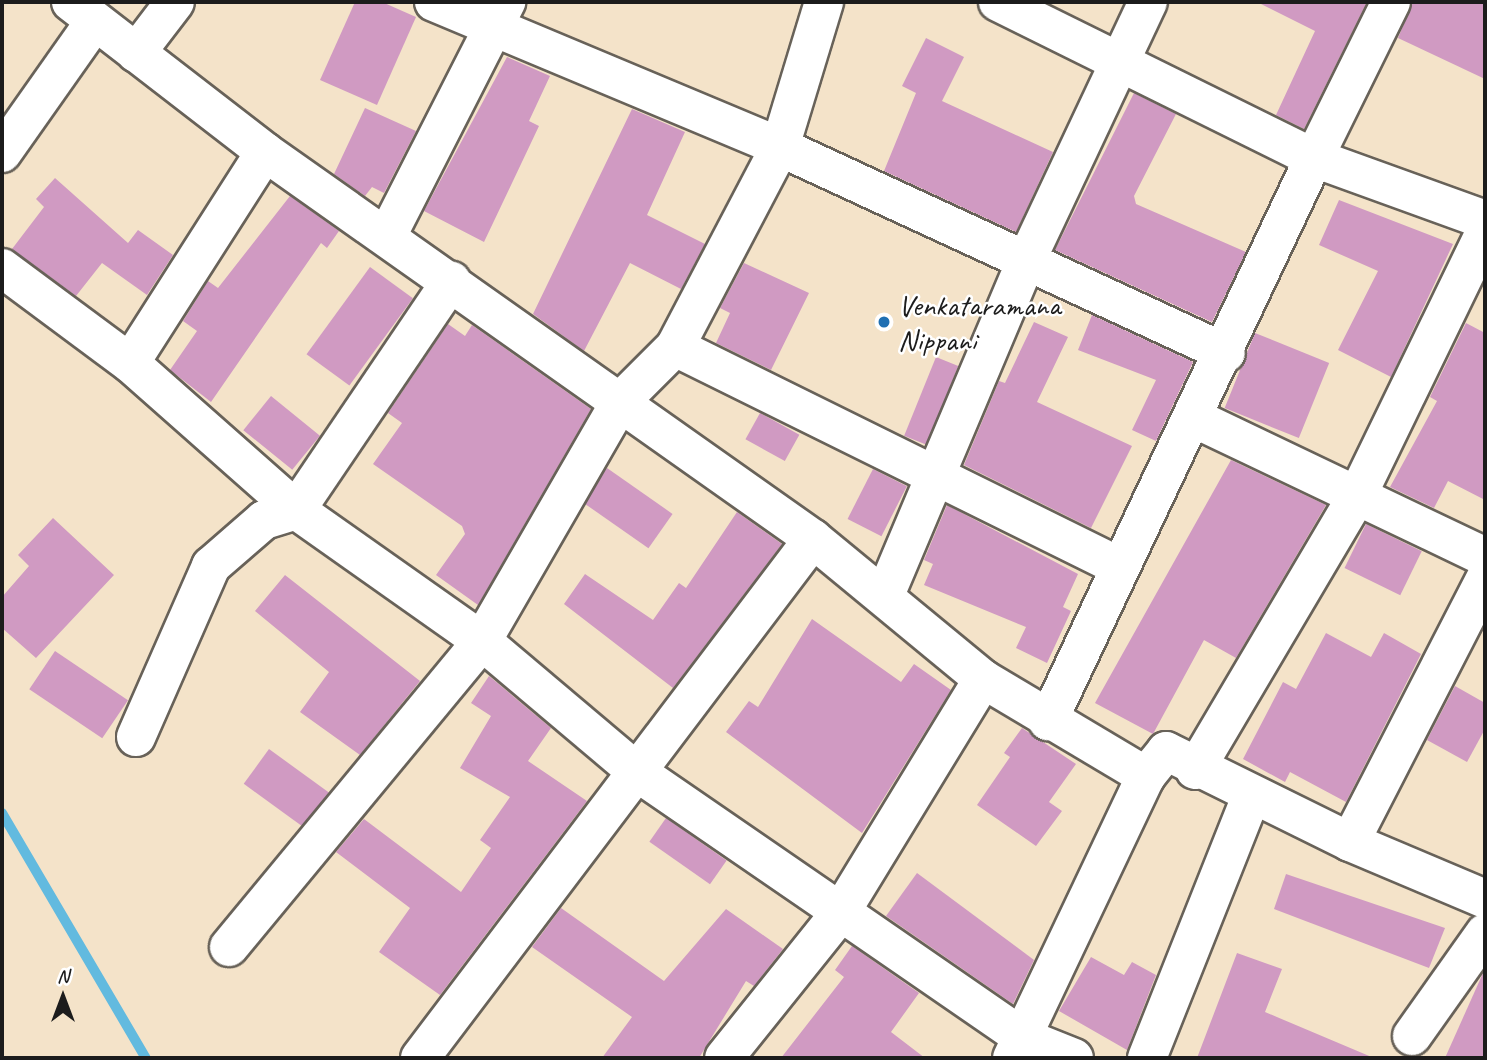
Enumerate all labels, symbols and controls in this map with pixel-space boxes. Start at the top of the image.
place label: Venkataramana Nippani [898,287,1060,358]
marker: Venkataramana Nippani [876,314,892,330]
north arrow [28,962,98,1032]
text: N [57,964,69,988]

